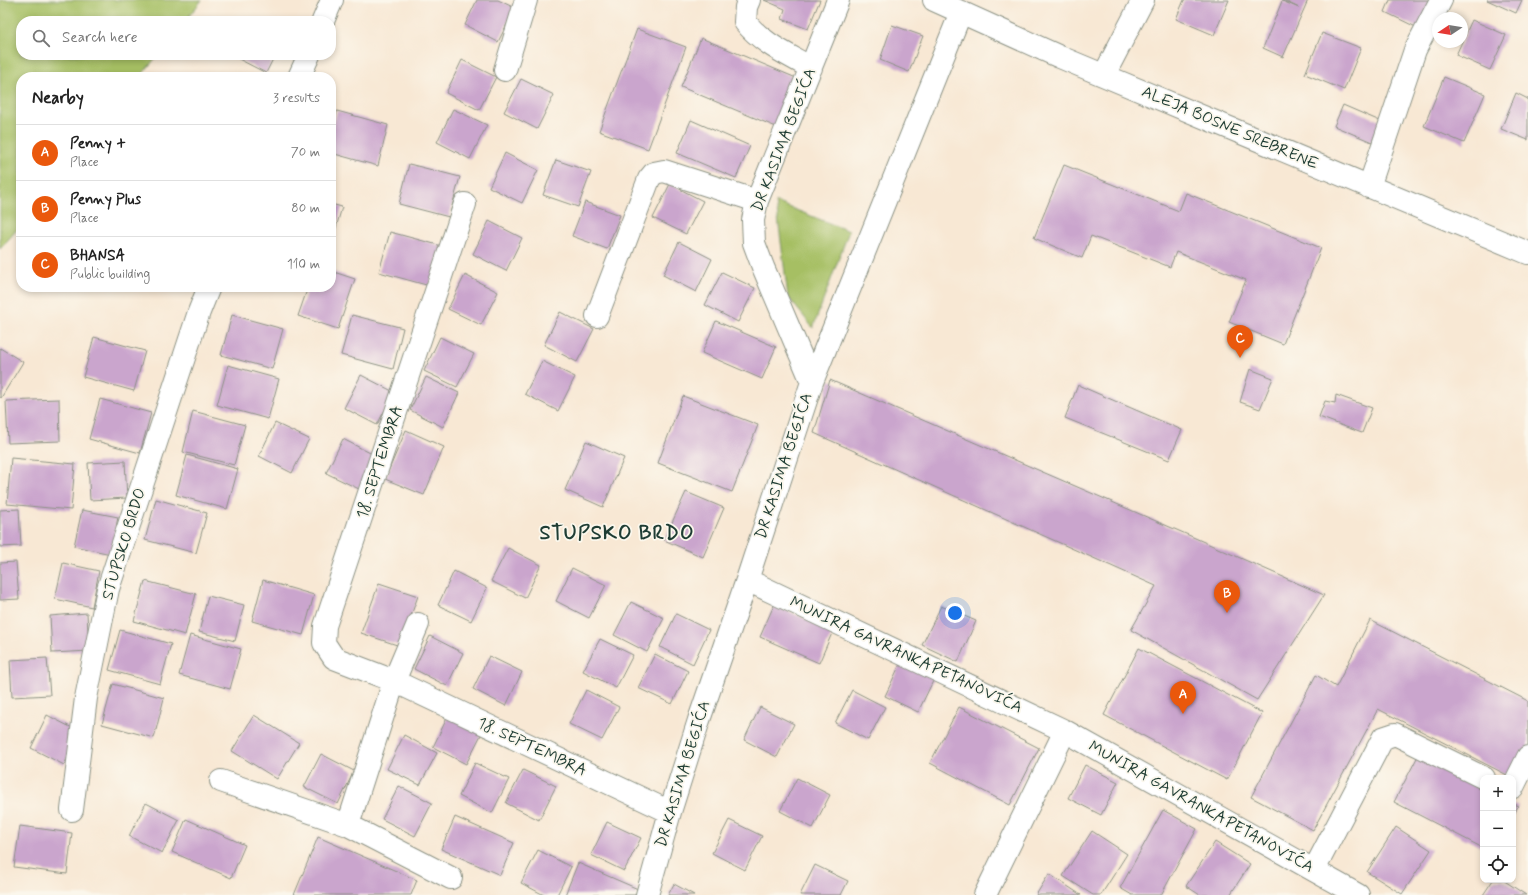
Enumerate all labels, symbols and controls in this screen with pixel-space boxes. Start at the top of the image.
north arrow [1432,12,1468,48]
search box [16,16,336,60]
icon: search [30,27,52,49]
text: Search here [62,28,138,48]
street label: DR KASIMA BEGIĆA [746,65,821,215]
street label: ALEJA BOSNE SREBRENE [1138,81,1322,175]
text: Nearby [32,87,84,109]
text: 3 results [273,90,320,107]
text: Penny + [70,134,126,154]
text: A [41,144,49,161]
text: 70 m [291,144,320,161]
text: Place [70,154,99,171]
text: Penny Plus [70,190,141,210]
text: B [41,200,49,217]
text: 80 m [291,200,320,217]
text: Place [70,210,99,227]
text: BHANSA [70,246,125,266]
text: C [40,256,50,273]
text: 110 m [287,256,320,273]
text: Public building [70,266,150,283]
pin: C [1227,325,1253,358]
street label: DR KASIMA BEGIĆA [750,390,818,542]
street label: 18. SEPTEMBRA [352,403,408,521]
street label: STUPSKO BRDO [97,486,151,602]
district label: STUPSKO BRDO [540,520,694,547]
pin: B [1214,580,1240,613]
street label: MUNIRA GAVRANKAPETANOVIĆA [786,591,1026,718]
your location [945,603,965,623]
pin: A [1170,681,1196,714]
street label: DR KASIMA BEGIĆA [650,698,715,850]
street label: 18. SEPTEMBRA [474,713,590,781]
street label: MUNIRA GAVRANKAPETANOVIĆA [1084,735,1318,878]
map controls [1480,775,1516,883]
button: + [1480,775,1516,811]
button: − [1480,811,1516,847]
button: locate [1480,847,1516,883]

